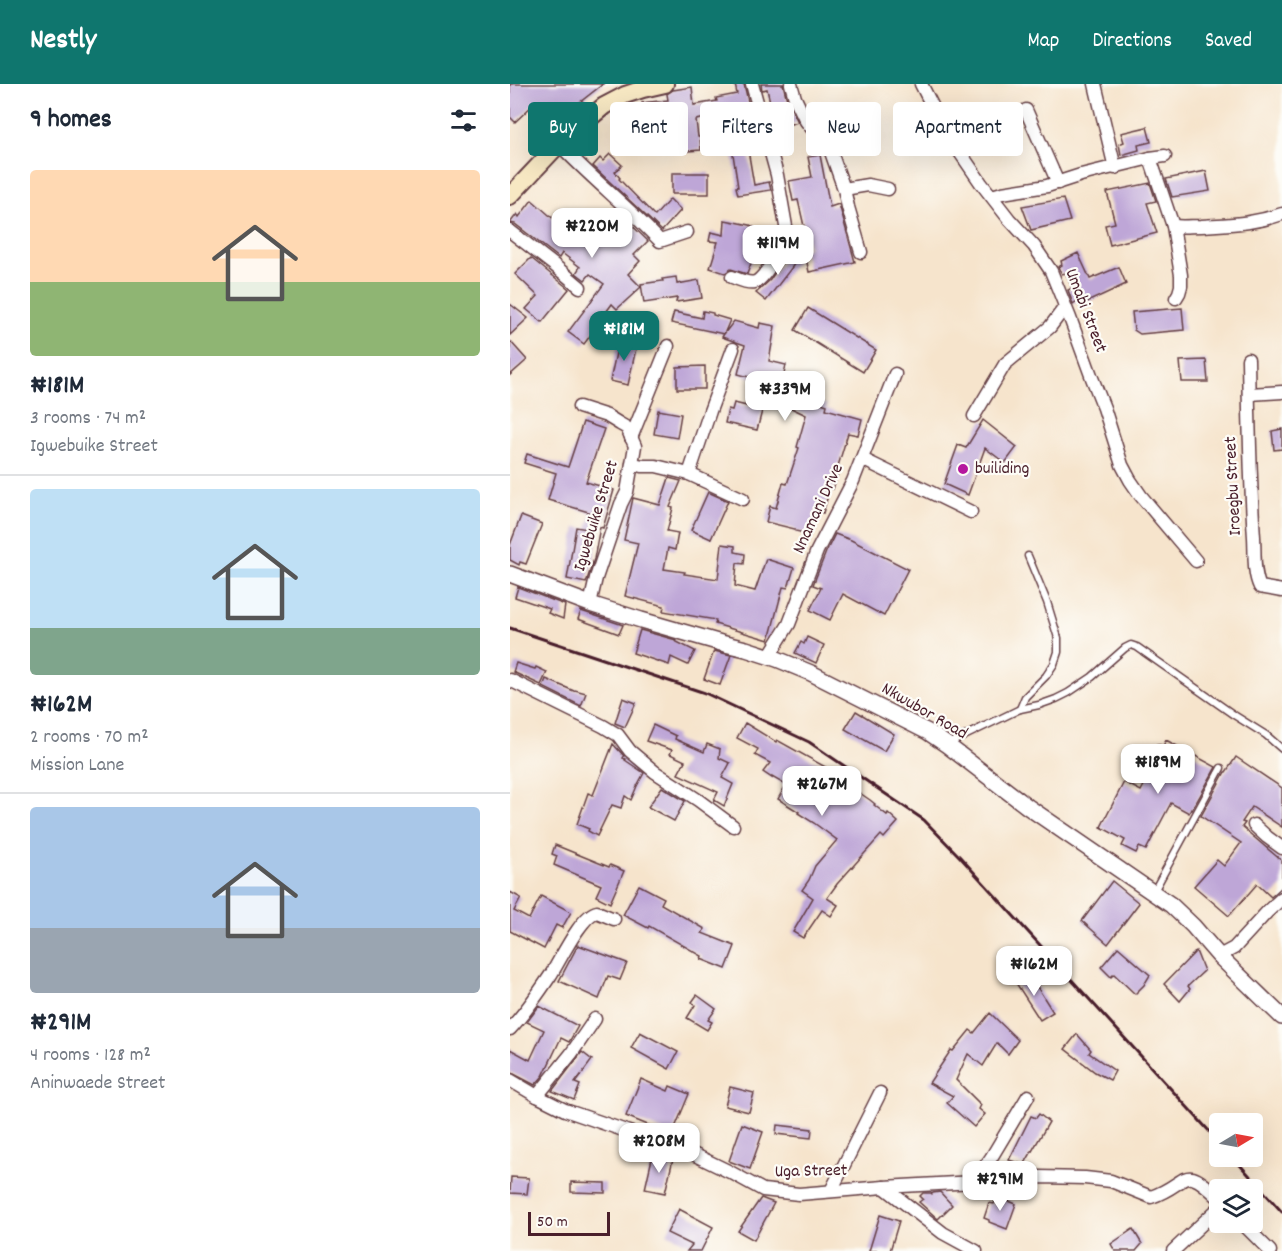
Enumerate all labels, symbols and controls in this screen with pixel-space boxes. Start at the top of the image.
text: Nestly [30,22,96,62]
text: Map [1028,27,1059,57]
text: Directions [1092,27,1172,57]
text: Saved [1205,27,1252,57]
text: 9 homes [30,102,112,139]
chip: Buy [528,102,598,156]
chip: Rent [610,102,688,156]
chip: Filters [700,102,794,156]
chip: New [806,102,881,156]
chip: Apartment [893,102,1023,156]
icon: filters [447,104,480,137]
pin: ₦220M [550,208,634,259]
icon: home [201,209,309,317]
text: ₦220M [565,213,619,241]
pin: ₦119M [736,225,820,276]
text: ₦119M [757,230,799,258]
street label: Umabi Street [1057,265,1113,357]
pin: ₦181M [582,311,666,362]
text: ₦181M [603,316,645,344]
text: ₦181M [30,368,84,405]
pin: ₦339M [743,371,827,422]
text: ₦339M [759,376,811,404]
text: 3 rooms · 74 m² [30,405,146,433]
text: Igwebuike Street [30,433,158,461]
street label: Iroegbu Street [1219,435,1249,536]
street label: Igwebuike Street [568,457,626,575]
place label: builiding [975,457,1029,482]
street label: Nnamani Drive [787,460,851,558]
marker: builiding [956,462,970,476]
icon: home [201,528,309,636]
street label: Nkwubor Road [876,677,972,747]
text: ₦162M [30,687,92,724]
text: 2 rooms · 70 m² [30,724,149,752]
pin: ₦189M [1116,744,1200,795]
text: ₦189M [1135,749,1181,777]
text: Mission Lane [30,752,124,780]
pin: ₦267M [780,766,864,817]
text: ₦267M [796,771,848,799]
icon: home [201,846,309,954]
pin: ₦162M [992,946,1076,997]
text: ₦162M [1010,951,1058,979]
text: ₦291M [30,1005,91,1042]
text: 4 rooms · 128 m² [30,1042,151,1070]
text: Aninwaede Street [30,1070,165,1098]
north arrow [1209,1113,1263,1167]
map controls [1209,1113,1263,1233]
pin: ₦208M [617,1123,701,1174]
text: ₦208M [633,1128,685,1156]
street label: Uga Street [774,1159,848,1185]
pin: ₦291M [958,1161,1042,1212]
text: ₦291M [976,1166,1024,1194]
button: layers [1209,1179,1263,1233]
scale bar [528,1209,610,1236]
text: 50 m [537,1211,568,1234]

